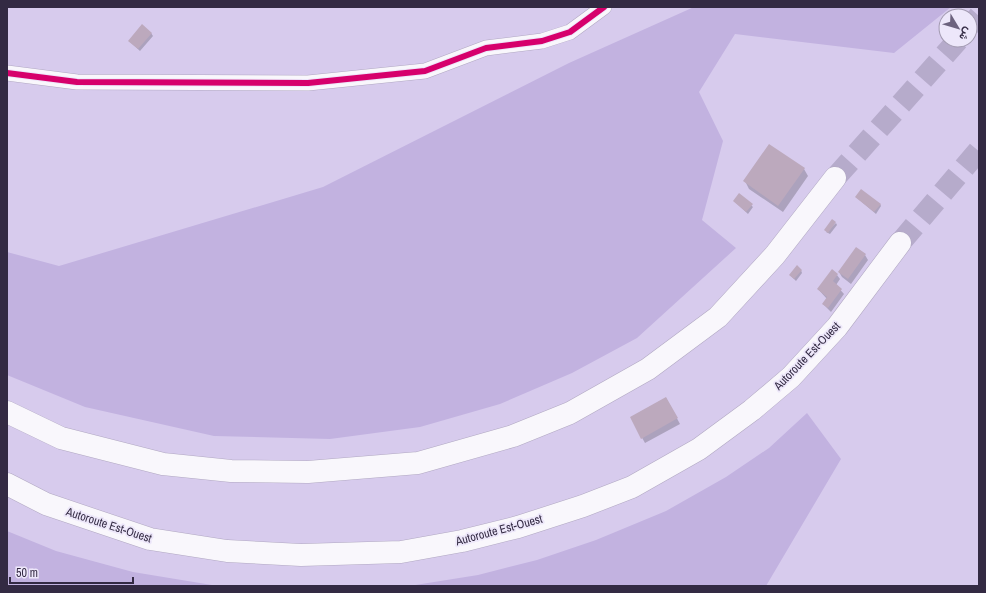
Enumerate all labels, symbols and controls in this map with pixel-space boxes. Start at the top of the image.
north arrow [938,8,978,48]
text: ش [956,25,975,44]
street label: Autoroute Est-Ouest [770,318,844,394]
street label: Autoroute Est-Ouest [63,503,154,546]
street label: Autoroute Est-Ouest [453,511,544,550]
scale bar [10,559,133,585]
text: 50 m [16,565,38,581]

